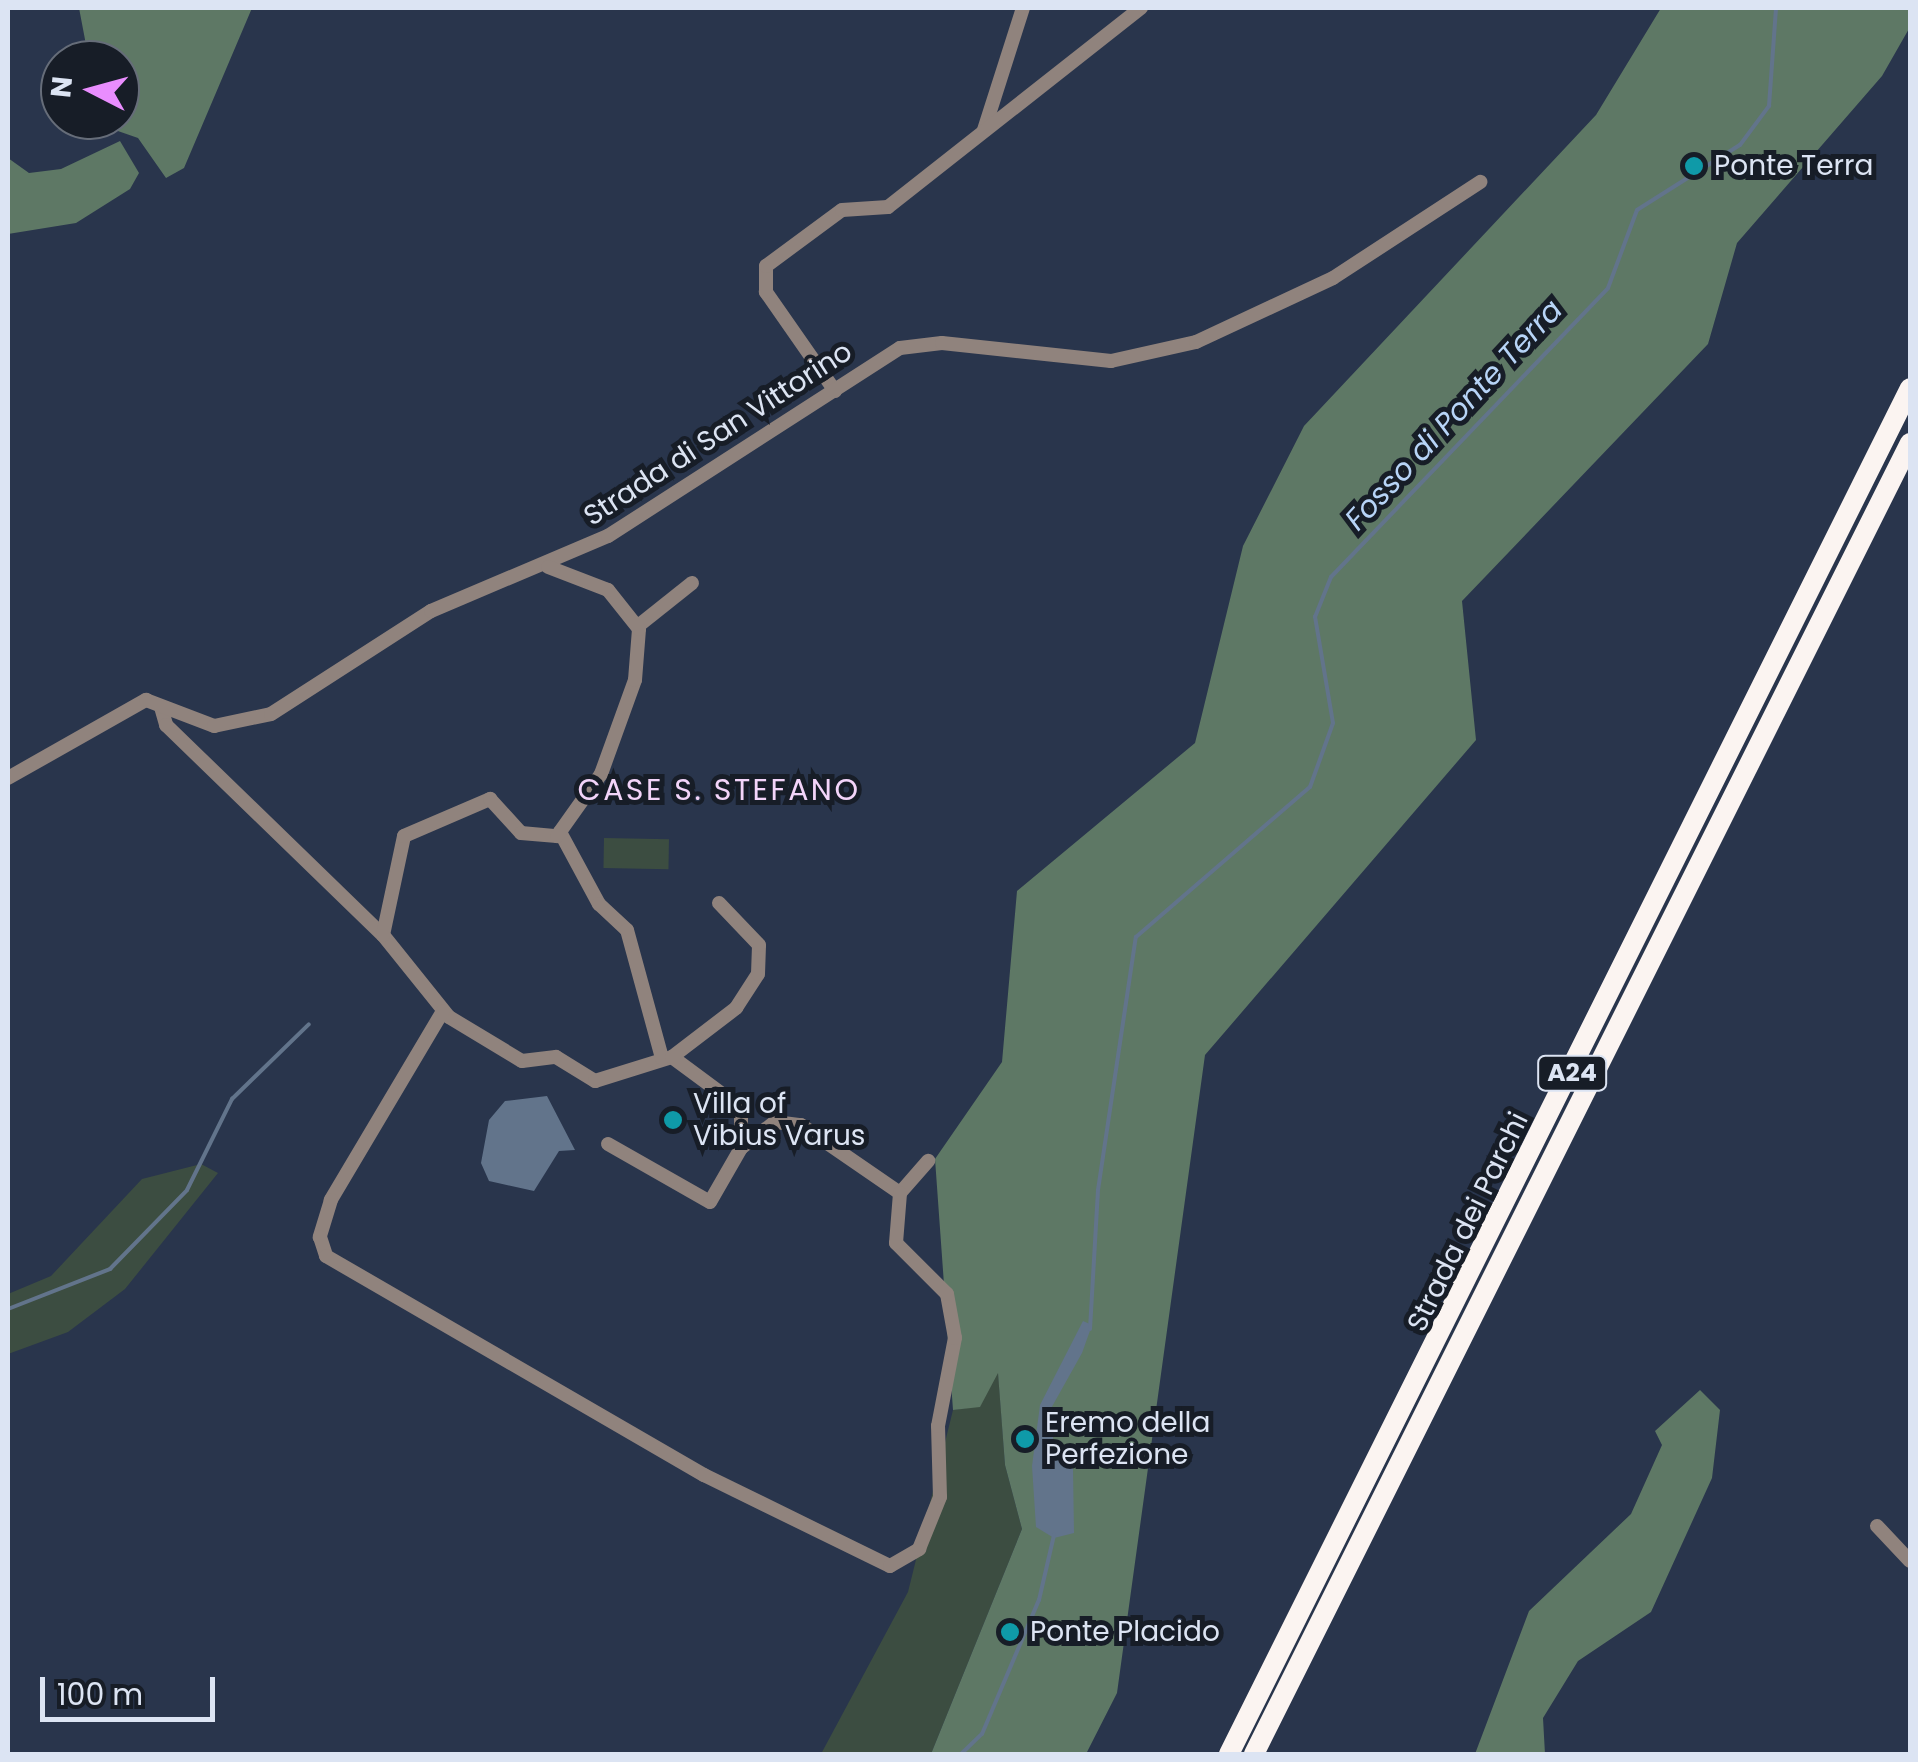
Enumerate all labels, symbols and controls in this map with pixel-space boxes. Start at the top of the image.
north arrow [40,40,140,140]
text: N [41,75,82,100]
place label: Ponte Terra [1714,149,1873,183]
marker: Ponte Terra [1683,155,1705,177]
water label: Fosso di Ponte Terra [1338,292,1570,538]
street label: Strada di San Vittorino [578,335,858,533]
district label: CASE S. STEFANO [577,772,861,808]
road number: A24 [1537,1053,1607,1093]
place label: Villa of Vibius Varus [693,1087,865,1153]
street label: Strada dei Parchi [1400,1107,1536,1337]
marker: Villa of Vibius Varus [662,1109,684,1131]
place label: Eremo della Perfezione [1045,1406,1210,1472]
marker: Eremo della Perfezione [1014,1428,1036,1450]
place label: Ponte Placido [1030,1615,1220,1649]
marker: Ponte Placido [999,1621,1021,1643]
scale bar [45,1657,220,1719]
text: 100 m [57,1673,143,1716]

